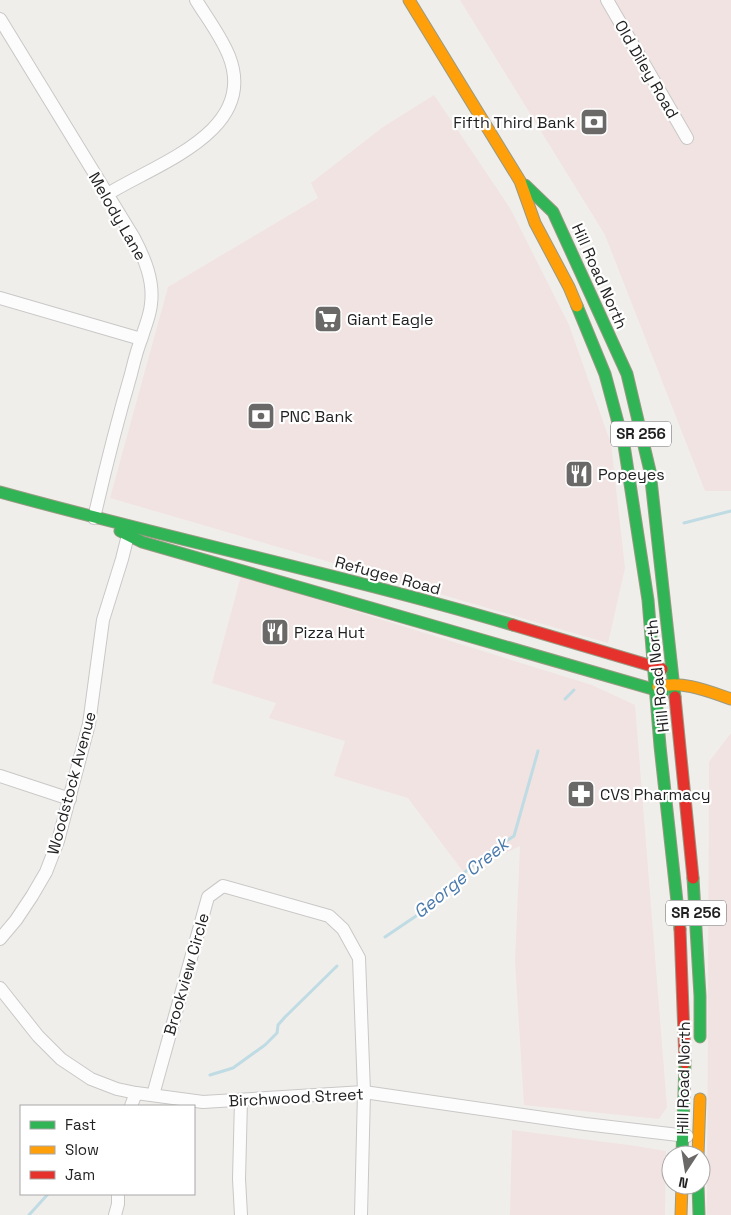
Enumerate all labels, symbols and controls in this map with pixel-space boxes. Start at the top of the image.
street label: Old Diley Road [610,16,683,122]
bank icon: Fifth Third Bank [579,107,609,137]
place label: Fifth Third Bank [453,112,575,133]
street label: Melody Lane [84,168,151,264]
street label: Hill Road North [567,220,632,332]
supermarket icon: Giant Eagle [313,304,343,334]
place label: Giant Eagle [347,309,433,330]
bank icon: PNC Bank [246,401,276,431]
place label: PNC Bank [280,406,353,427]
road number: SR 256 [611,422,671,446]
restaurant icon: Popeyes [564,459,594,489]
place label: Popeyes [598,464,665,485]
street label: Refugee Road [333,551,443,600]
restaurant icon: Pizza Hut [260,617,290,647]
street label: Hill Road North [641,618,674,733]
place label: Pizza Hut [294,622,365,643]
street label: Woodstock Avenue [42,709,101,857]
pharmacy icon: CVS Pharmacy [566,779,596,809]
place label: CVS Pharmacy [600,784,711,805]
water label: George Creek [408,831,515,923]
road number: SR 256 [666,900,726,926]
street label: Brookview Circle [159,910,214,1038]
street label: Hill Road North [672,1021,695,1135]
street label: Birchwood Street [228,1083,364,1112]
legend [20,1105,195,1195]
text: Fast [65,1115,96,1134]
text: Slow [65,1140,99,1159]
north arrow [661,1145,711,1195]
text: Jam [65,1165,95,1184]
text: N [677,1173,690,1192]

